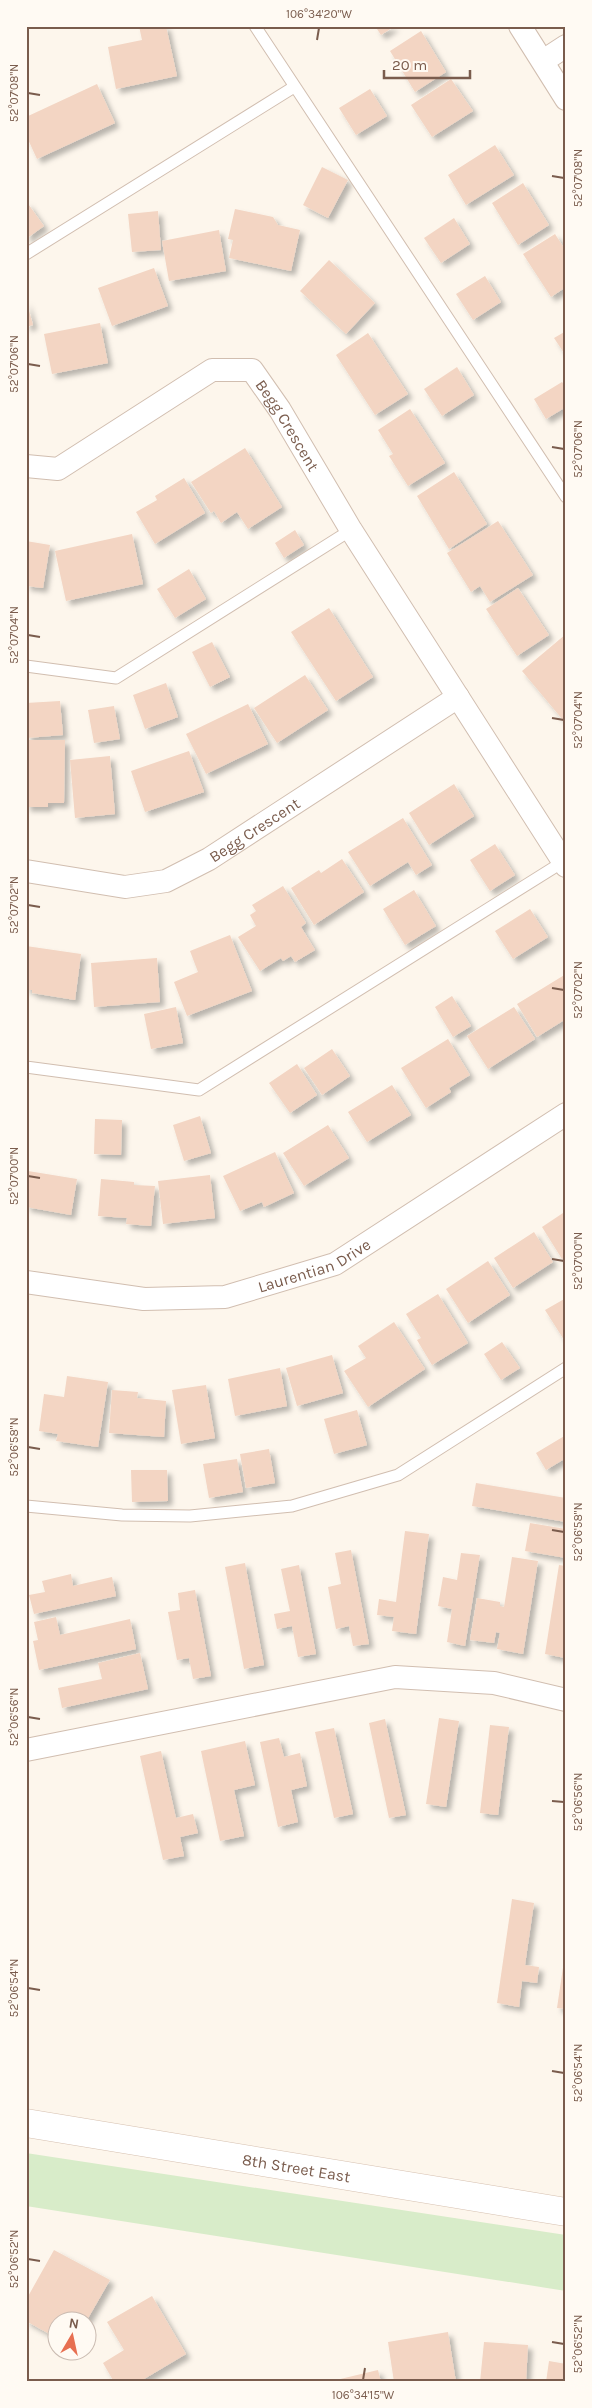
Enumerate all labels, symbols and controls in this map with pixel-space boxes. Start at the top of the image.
text: 106°34'20"W [286,7,352,21]
scale bar [384,48,471,80]
text: 20 m [392,56,427,74]
text: 52°07'08"N [7,64,21,122]
text: 52°07'08"N [571,149,585,207]
text: 52°07'06"N [7,335,21,393]
street label: Begg Crescent [252,376,323,475]
text: 52°07'06"N [571,420,585,478]
text: 52°07'04"N [7,606,21,664]
text: 52°07'04"N [571,691,585,749]
street label: Begg Crescent [206,794,303,866]
text: 52°07'02"N [7,876,21,934]
text: 52°07'02"N [571,961,585,1019]
text: 52°07'00"N [7,1147,21,1205]
text: 52°07'00"N [571,1232,585,1290]
street label: Laurentian Drive [256,1235,374,1297]
text: 52°06'58"N [7,1417,21,1477]
text: 52°06'58"N [571,1502,585,1562]
text: 52°06'56"N [7,1688,21,1746]
text: 52°06'56"N [571,1773,585,1831]
text: 52°06'54"N [7,1959,21,2017]
text: 52°06'54"N [571,2044,585,2102]
street label: 8th Street East [241,2150,352,2186]
text: 52°06'52"N [7,2229,21,2289]
north arrow [48,2310,98,2360]
text: N [68,2314,80,2333]
text: 52°06'52"N [571,2314,585,2374]
text: 106°34'15"W [332,2388,395,2402]

